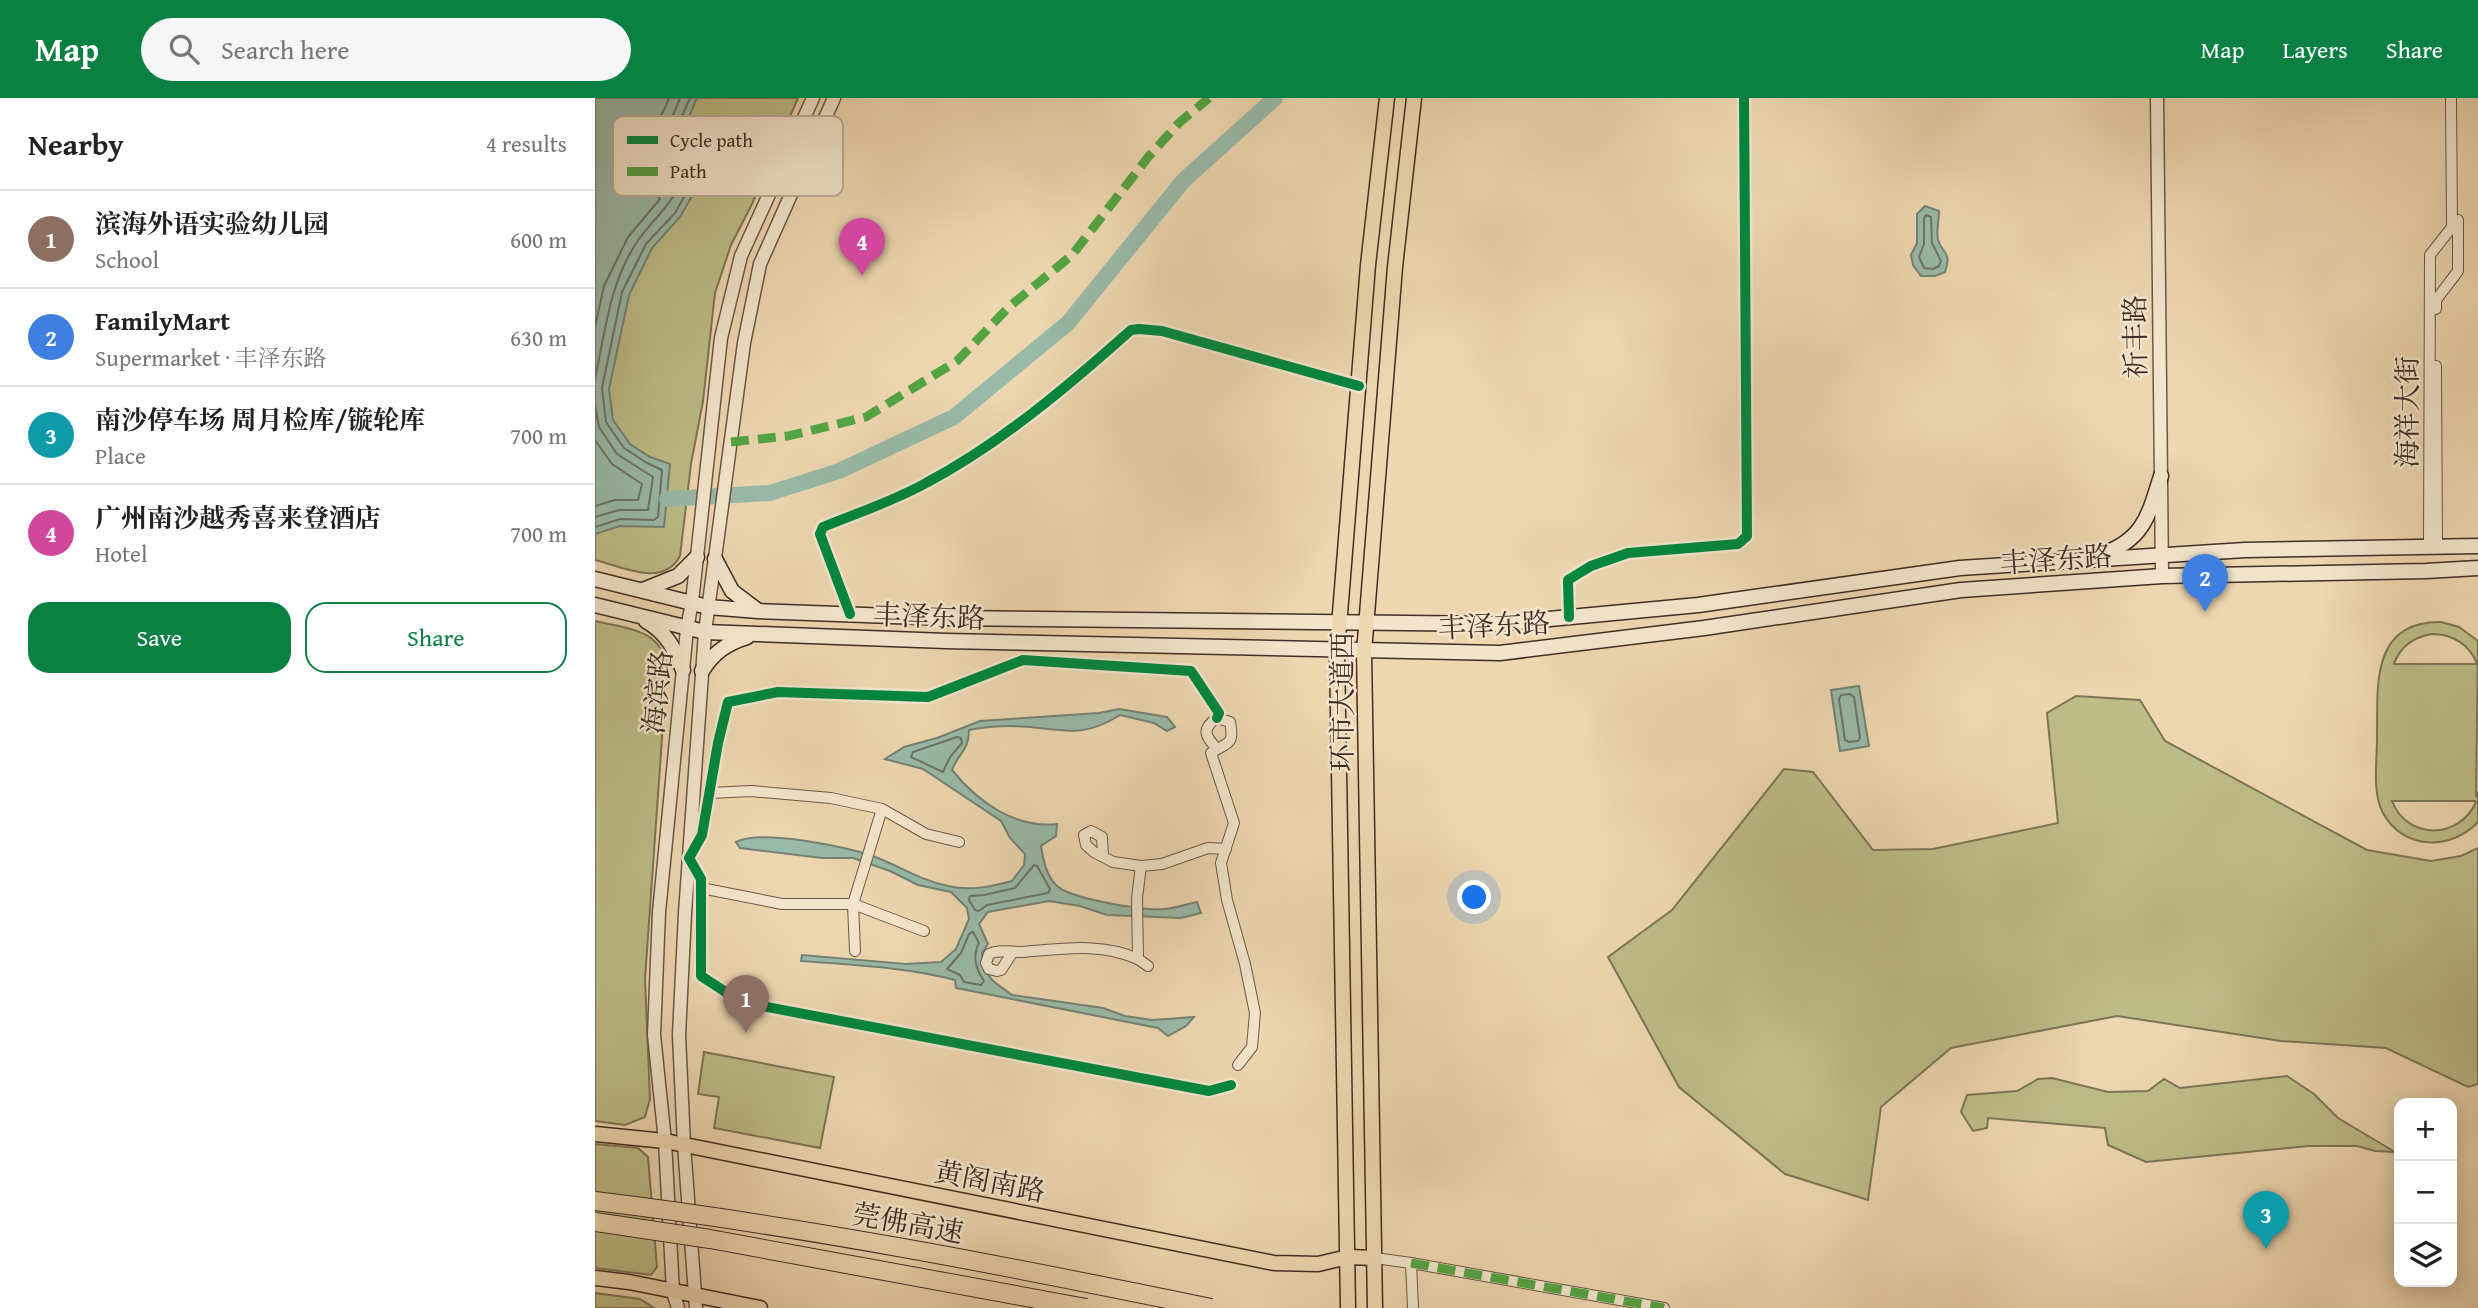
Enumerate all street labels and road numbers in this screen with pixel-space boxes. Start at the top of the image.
street label: 祈丰路 [2113,295,2156,379]
street label: 海祥大街 [2386,356,2427,468]
street label: 丰泽东路 [1999,534,2113,583]
street label: 丰泽东路 [872,593,986,638]
street label: 丰泽东路 [1437,601,1551,648]
street label: 环市大道西 [1321,632,1362,772]
street label: 海滨路 [632,648,681,736]
street label: 黄阁南路 [931,1150,1049,1211]
street label: 莞佛高速 [849,1193,967,1252]

